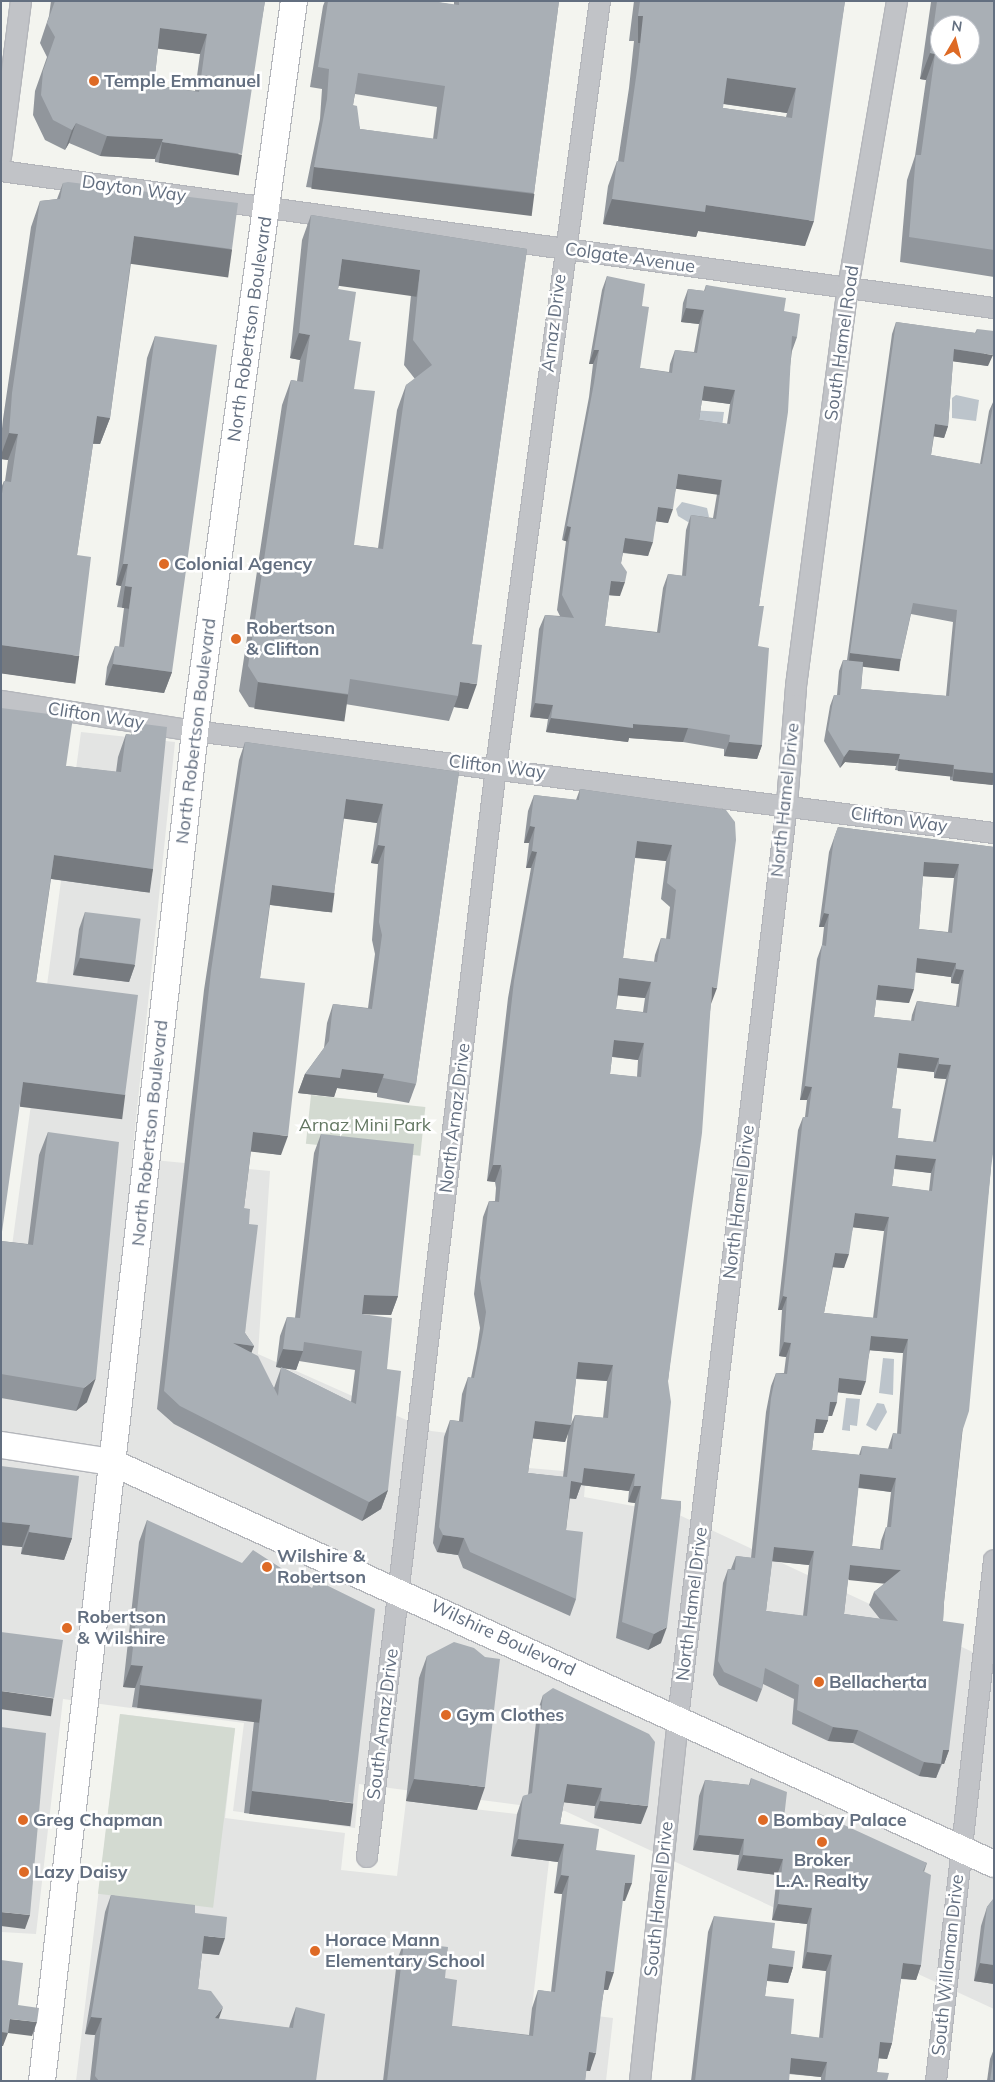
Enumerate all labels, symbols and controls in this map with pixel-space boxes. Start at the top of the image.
north arrow [930,15,980,65]
text: N [950,16,963,36]
place label: Temple Emmanuel [104,70,261,92]
marker: Temple Emmanuel [88,75,100,87]
street label: Dayton Way [81,171,187,207]
street label: North Robertson Boulevard [223,215,277,443]
street label: Colgate Avenue [563,238,697,278]
street label: South Hamel Road [820,264,864,422]
street label: Arnaz Drive [537,273,571,373]
place label: Colonial Agency [174,553,312,575]
marker: Colonial Agency [158,558,170,570]
street label: North Robertson Boulevard [171,617,221,845]
place label: Robertson & Clifton [246,618,335,660]
marker: Robertson & Clifton [230,633,242,645]
street label: Clifton Way [46,698,146,734]
street label: North Hamel Drive [766,722,804,878]
street label: Clifton Way [447,750,547,784]
street label: Clifton Way [849,803,949,837]
street label: North Robertson Boulevard [127,1019,173,1247]
street label: North Arnaz Drive [435,1042,475,1194]
park label: Arnaz Mini Park [299,1114,431,1136]
street label: North Hamel Drive [719,1124,759,1280]
street label: North Hamel Drive [672,1526,712,1682]
place label: Wilshire & Robertson [277,1546,366,1588]
marker: Wilshire & Robertson [261,1561,273,1573]
street label: Wilshire Boulevard [427,1595,579,1681]
place label: Robertson & Wilshire [77,1607,166,1650]
marker: Robertson & Wilshire [61,1622,73,1634]
street label: South Arnaz Drive [363,1647,403,1801]
place label: Bellacherta [829,1671,927,1693]
marker: Bellacherta [813,1676,825,1688]
place label: Gym Clothes [456,1704,564,1726]
marker: Gym Clothes [440,1709,452,1721]
place label: Greg Chapman [33,1809,163,1831]
place label: Bombay Palace [773,1809,907,1831]
marker: Greg Chapman [17,1814,29,1826]
marker: Bombay Palace [757,1814,769,1826]
street label: South Hamel Drive [640,1820,678,1978]
marker: Broker L.A. Realty [816,1836,828,1848]
place label: Broker L.A. Realty [775,1850,869,1892]
place label: Lazy Daisy [34,1861,127,1883]
marker: Lazy Daisy [18,1866,30,1878]
street label: South Willaman Drive [928,1873,968,2057]
place label: Horace Mann Elementary School [325,1930,485,1972]
marker: Horace Mann Elementary School [309,1945,321,1957]

